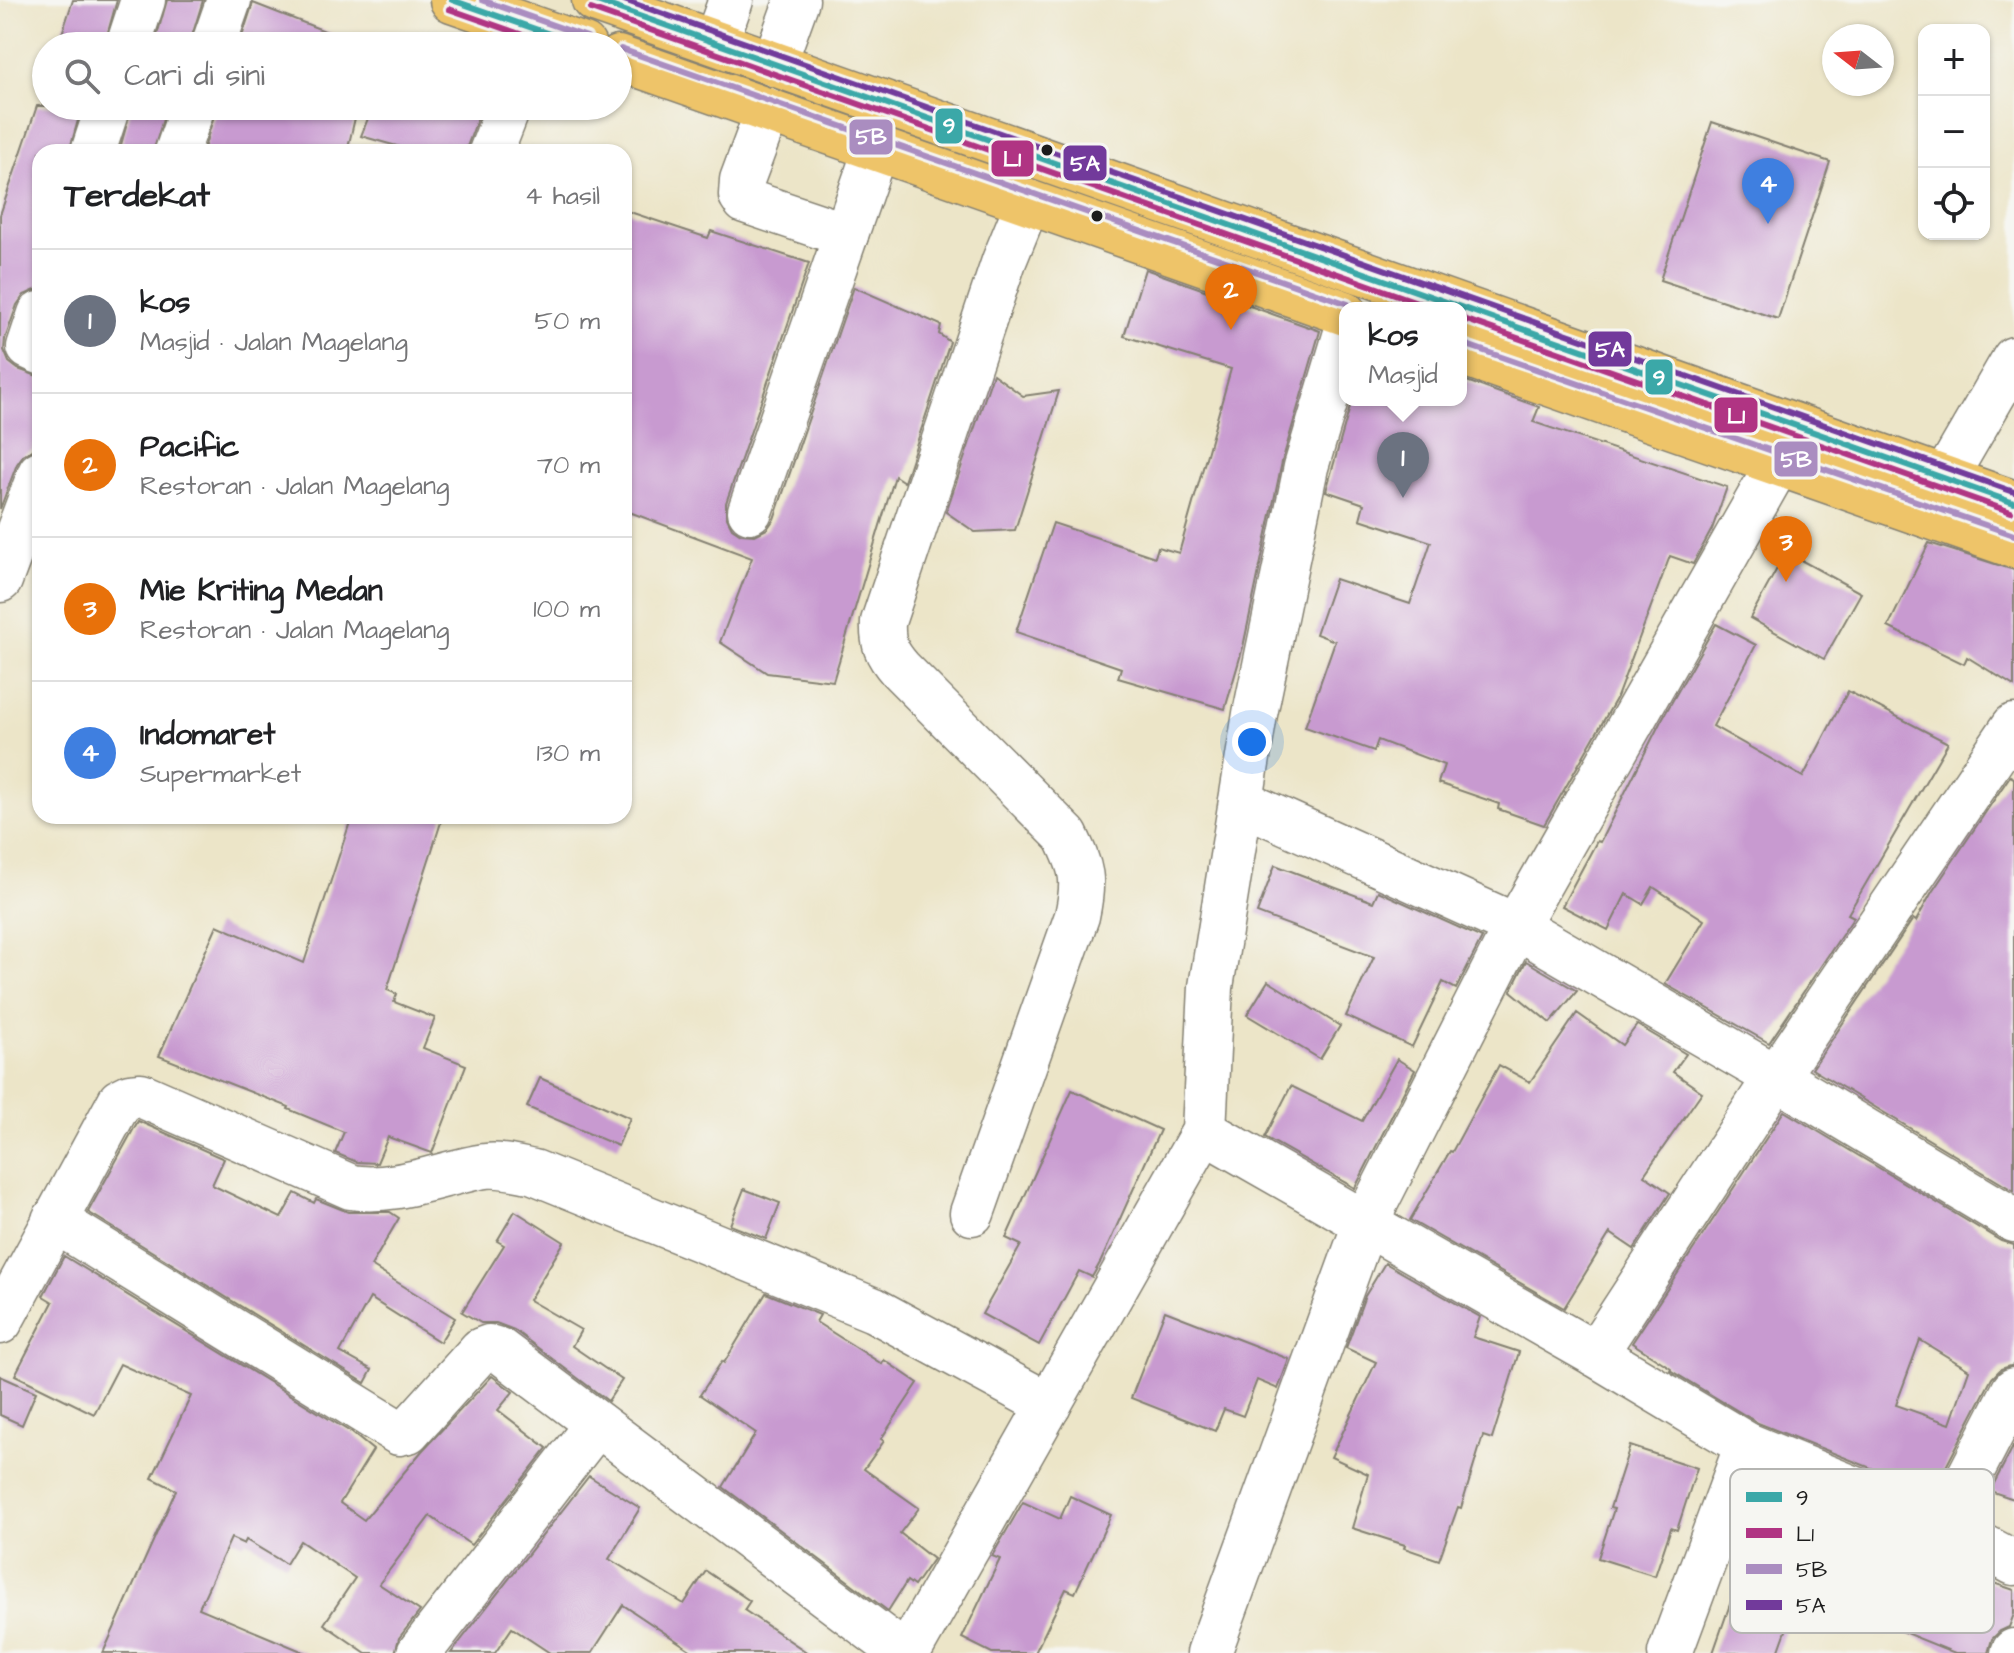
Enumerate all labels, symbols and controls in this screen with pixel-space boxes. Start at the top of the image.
north arrow [1822,24,1894,96]
map controls [1918,24,1990,240]
button: + [1918,24,1990,96]
search box [32,32,632,120]
icon: search [60,54,104,98]
text: Cari di sini [124,55,265,97]
button: − [1918,96,1990,168]
line badge: 9 [934,107,964,145]
text: 9 [943,111,955,142]
line badge: 5B [848,118,894,156]
text: 5B [855,122,887,153]
line badge: L1 [990,139,1035,178]
unlabelled marker [1039,142,1055,158]
text: L1 [1003,144,1021,175]
line badge: 5A [1062,144,1108,182]
text: 5A [1070,149,1101,180]
pin: 4 [1742,158,1794,224]
button: locate [1918,168,1990,240]
text: Terdekat [64,172,210,220]
text: 4 hasil [525,178,600,214]
unlabelled marker [1089,208,1105,224]
pin: 2 [1205,264,1257,330]
text: kos [140,282,190,324]
popup [1339,302,1467,406]
text: 1 [88,303,92,339]
text: 50 m [535,303,600,339]
text: kos [1368,315,1419,357]
text: Masjid · Jalan Magelang [140,324,408,360]
line badge: 5A [1587,330,1633,368]
text: 5A [1595,335,1626,366]
text: Masjid [1368,357,1438,393]
line badge: 9 [1644,358,1674,396]
text: 9 [1653,363,1665,394]
line badge: L1 [1713,396,1759,434]
text: L1 [1727,401,1745,432]
text: Pacific [140,426,239,468]
pin: 1 [1377,432,1429,498]
line badge: 5B [1773,440,1819,478]
text: 5B [1780,445,1812,476]
text: 2 [83,447,97,483]
text: 70 m [537,447,600,483]
text: Restoran · Jalan Magelang [140,468,450,504]
pin: 3 [1760,516,1812,582]
text: Mie Kriting Medan [140,570,383,612]
text: 3 [83,591,97,627]
text: 100 m [533,591,600,627]
text: Restoran · Jalan Magelang [140,612,450,648]
text: Indomaret [140,714,275,756]
your location [1232,722,1272,762]
text: 4 [81,735,99,771]
text: 130 m [536,735,600,771]
text: Supermarket [140,756,301,792]
legend [1730,1469,1994,1633]
text: 9 [1796,1483,1809,1514]
text: L1 [1796,1519,1814,1550]
text: 5B [1796,1555,1828,1586]
text: 5A [1796,1591,1826,1622]

